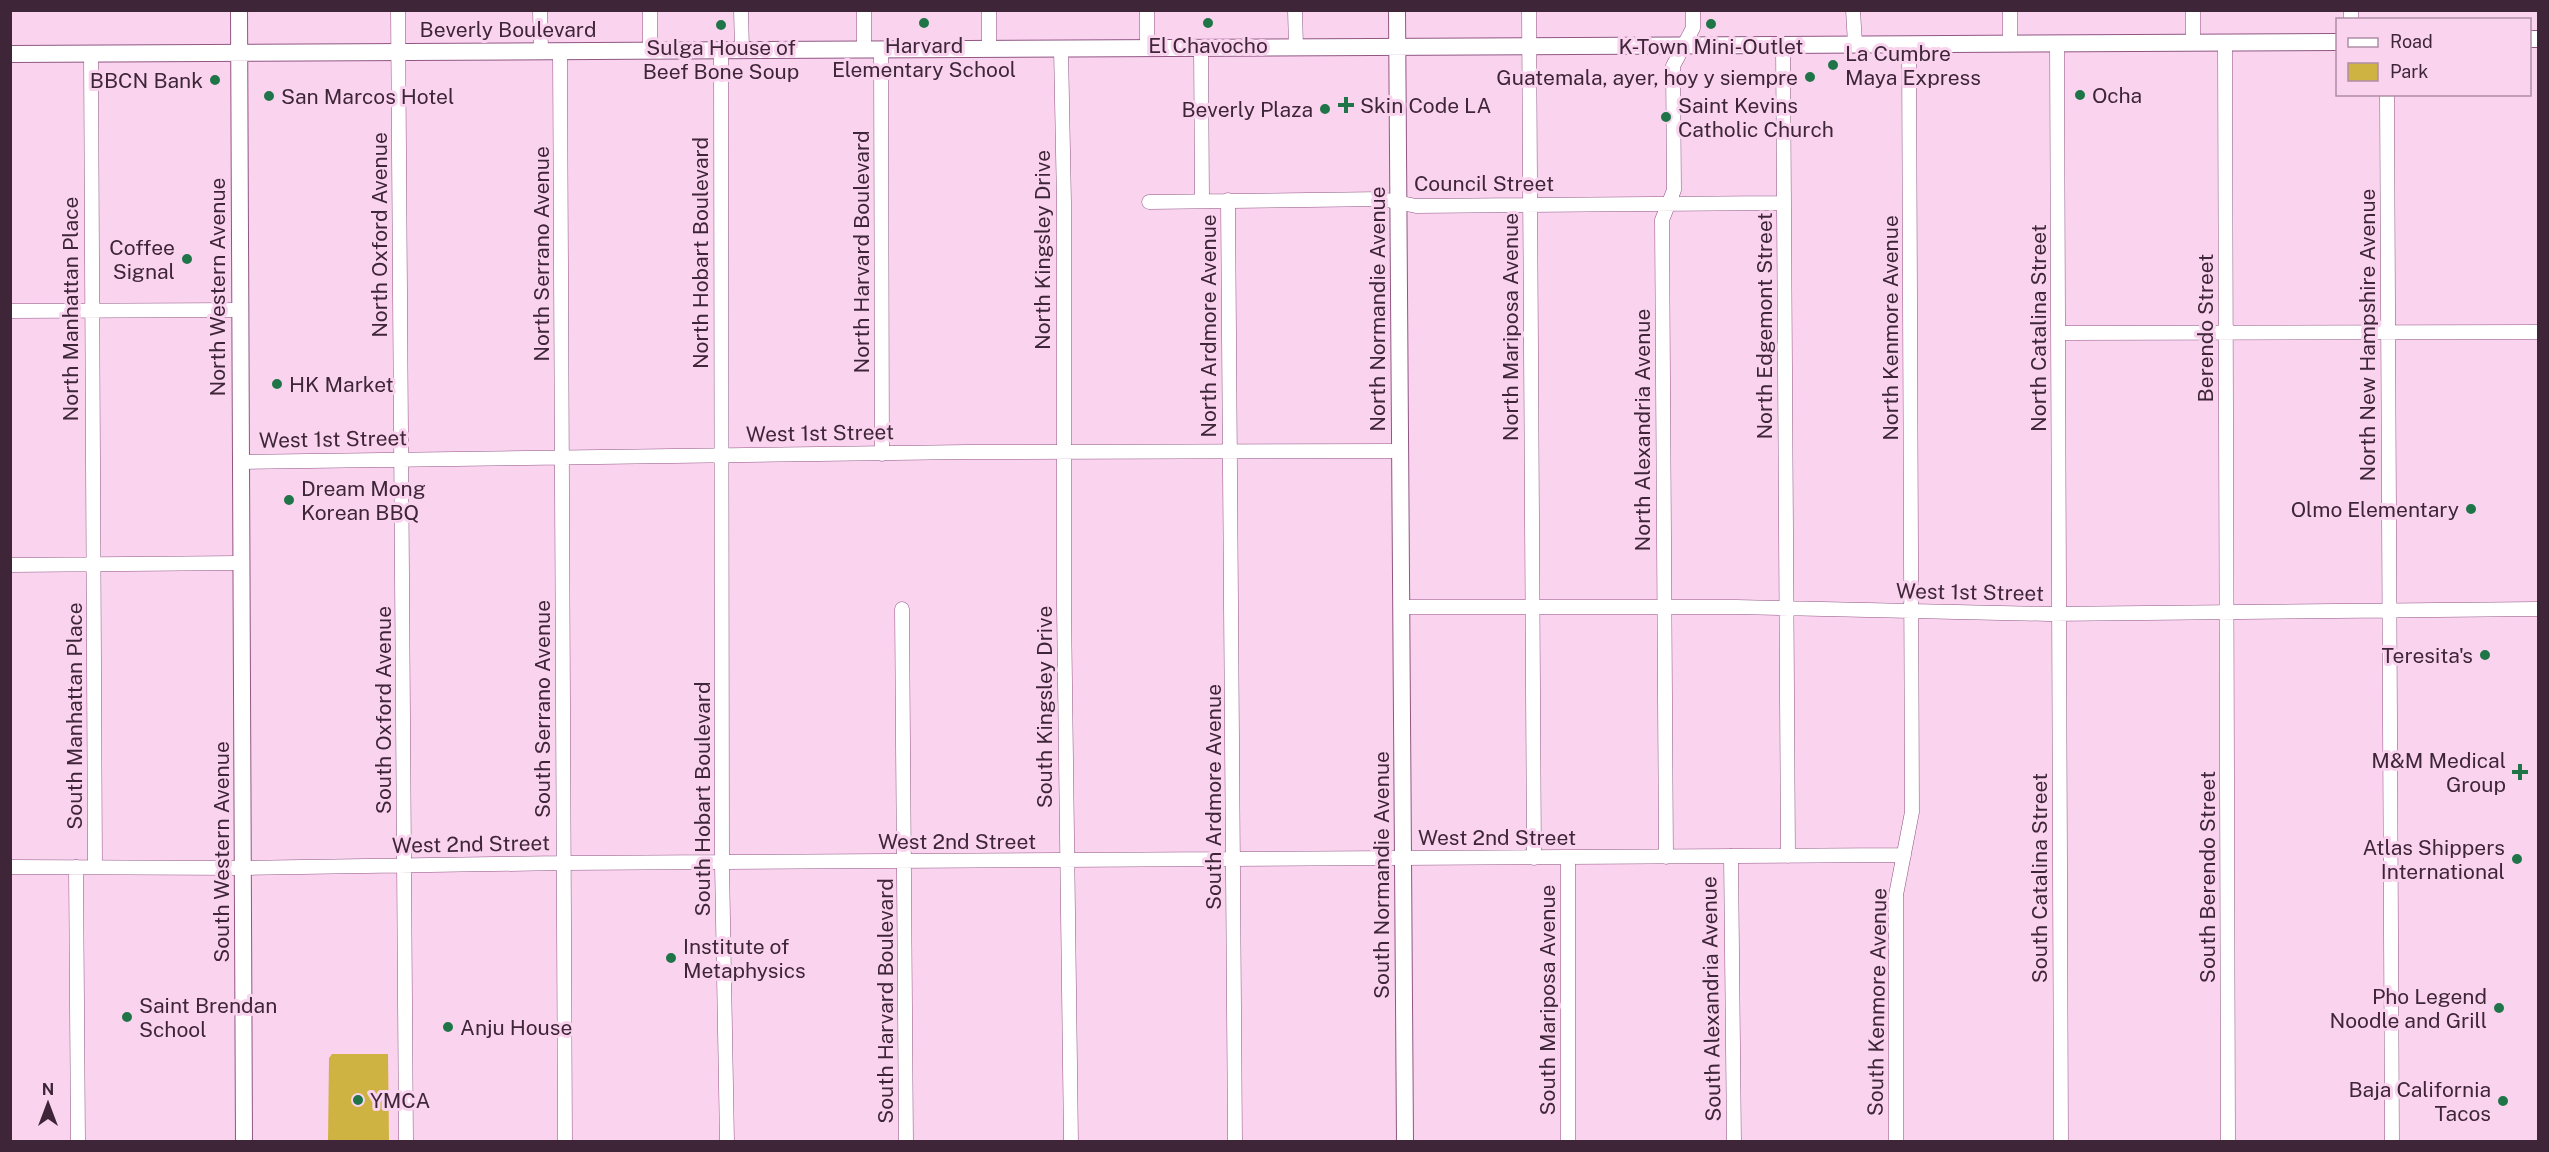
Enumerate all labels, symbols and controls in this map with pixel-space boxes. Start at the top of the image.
marker: Harvard Elementary School [917,16,931,30]
marker: El Chavocho [1201,16,1215,30]
street label: Beverly Boulevard [420,17,596,42]
marker: K-Town Mini-Outlet [1704,17,1718,31]
marker: Sulga House of Beef Bone Soup [714,18,728,32]
legend [2336,18,2531,96]
text: Road [2390,31,2433,52]
place label: Harvard Elementary School [832,33,1016,82]
place label: El Chavocho [1148,33,1268,58]
place label: K-Town Mini-Outlet [1619,34,1804,59]
place label: Sulga House of Beef Bone Soup [643,35,799,84]
place label: La Cumbre Maya Express [1845,41,1981,90]
marker: La Cumbre Maya Express [1826,58,1840,72]
text: Park [2390,61,2428,82]
place label: Guatemala, ayer, hoy y siempre [1496,65,1798,90]
place label: BBCN Bank [90,68,203,93]
marker: Guatemala, ayer, hoy y siempre [1803,70,1817,84]
marker: BBCN Bank [208,73,222,87]
place label: Ocha [2092,83,2142,108]
place label: San Marcos Hotel [281,84,454,109]
marker: Ocha [2073,88,2087,102]
marker: San Marcos Hotel [262,89,276,103]
place label: Skin Code LA [1360,93,1492,118]
place label: Saint Kevins Catholic Church [1678,93,1834,142]
marker: Skin Code LA [1337,96,1355,114]
place label: Beverly Plaza [1181,97,1313,122]
marker: Beverly Plaza [1318,102,1332,116]
marker: Saint Kevins Catholic Church [1659,110,1673,124]
street label: North Harvard Boulevard [849,131,874,373]
street label: North Oxford Avenue [367,132,392,338]
street label: North Hobart Boulevard [688,137,713,369]
street label: North Serrano Avenue [529,146,554,362]
street label: North Kingsley Drive [1030,150,1055,350]
street label: Council Street [1414,171,1554,196]
street label: North Western Avenue [205,178,230,397]
street label: North Normandie Avenue [1365,186,1390,432]
street label: North New Hampshire Avenue [2355,188,2380,482]
street label: North Manhattan Place [58,197,83,421]
street label: North Edgemont Street [1752,212,1777,440]
street label: North Mariposa Avenue [1498,213,1523,441]
street label: North Ardmore Avenue [1196,214,1221,438]
street label: North Kenmore Avenue [1878,215,1903,441]
street label: North Catalina Street [2026,224,2051,432]
place label: Coffee Signal [109,235,175,284]
marker: Coffee Signal [180,252,194,266]
street label: Berendo Street [2193,254,2218,402]
street label: North Alexandria Avenue [1630,309,1655,551]
place label: HK Market [289,372,394,397]
marker: HK Market [270,377,284,391]
street label: West 1st Street [746,419,894,447]
street label: West 1st Street [259,425,407,453]
place label: Dream Mong Korean BBQ [301,476,426,525]
marker: Dream Mong Korean BBQ [282,493,296,507]
place label: Olmo Elementary [2291,497,2459,522]
marker: Olmo Elementary [2464,502,2478,516]
street label: West 1st Street [1896,578,2044,606]
street label: South Serrano Avenue [530,600,555,818]
street label: South Manhattan Place [62,602,87,830]
street label: South Oxford Avenue [371,606,396,814]
street label: South Kingsley Drive [1032,606,1057,808]
place label: Teresita's [2382,643,2473,668]
marker: Teresita's [2478,648,2492,662]
street label: South Hobart Boulevard [690,682,715,916]
street label: South Ardmore Avenue [1201,684,1226,910]
street label: South Western Avenue [209,741,234,963]
place label: M&M Medical Group [2371,748,2506,797]
street label: South Normandie Avenue [1369,751,1394,999]
marker: M&M Medical Group [2511,763,2529,781]
street label: South Berendo Street [2195,771,2220,983]
street label: South Catalina Street [2027,773,2052,983]
street label: West 2nd Street [1418,825,1576,850]
street label: West 2nd Street [878,829,1036,854]
street label: West 2nd Street [392,830,550,858]
place label: Atlas Shippers International [2362,835,2505,884]
marker: Atlas Shippers International [2510,852,2524,866]
street label: South Alexandria Avenue [1696,876,1726,1122]
street label: South Harvard Boulevard [873,878,898,1124]
street label: South Mariposa Avenue [1535,885,1560,1115]
street label: South Kenmore Avenue [1863,888,1891,1116]
place label: Institute of Metaphysics [683,934,806,983]
marker: Institute of Metaphysics [664,951,678,965]
place label: Pho Legend Noodle and Grill [2329,984,2487,1033]
place label: Saint Brendan School [139,993,277,1042]
marker: Pho Legend Noodle and Grill [2492,1001,2506,1015]
marker: Saint Brendan School [120,1010,134,1024]
place label: Anju House [460,1015,572,1040]
marker: Anju House [441,1020,455,1034]
north arrow [18,1074,78,1134]
place label: Baja California Tacos [2349,1077,2491,1126]
text: N [42,1080,54,1099]
place label: YMCA [370,1088,431,1113]
marker: YMCA [351,1093,365,1107]
marker: Baja California Tacos [2496,1094,2510,1108]

